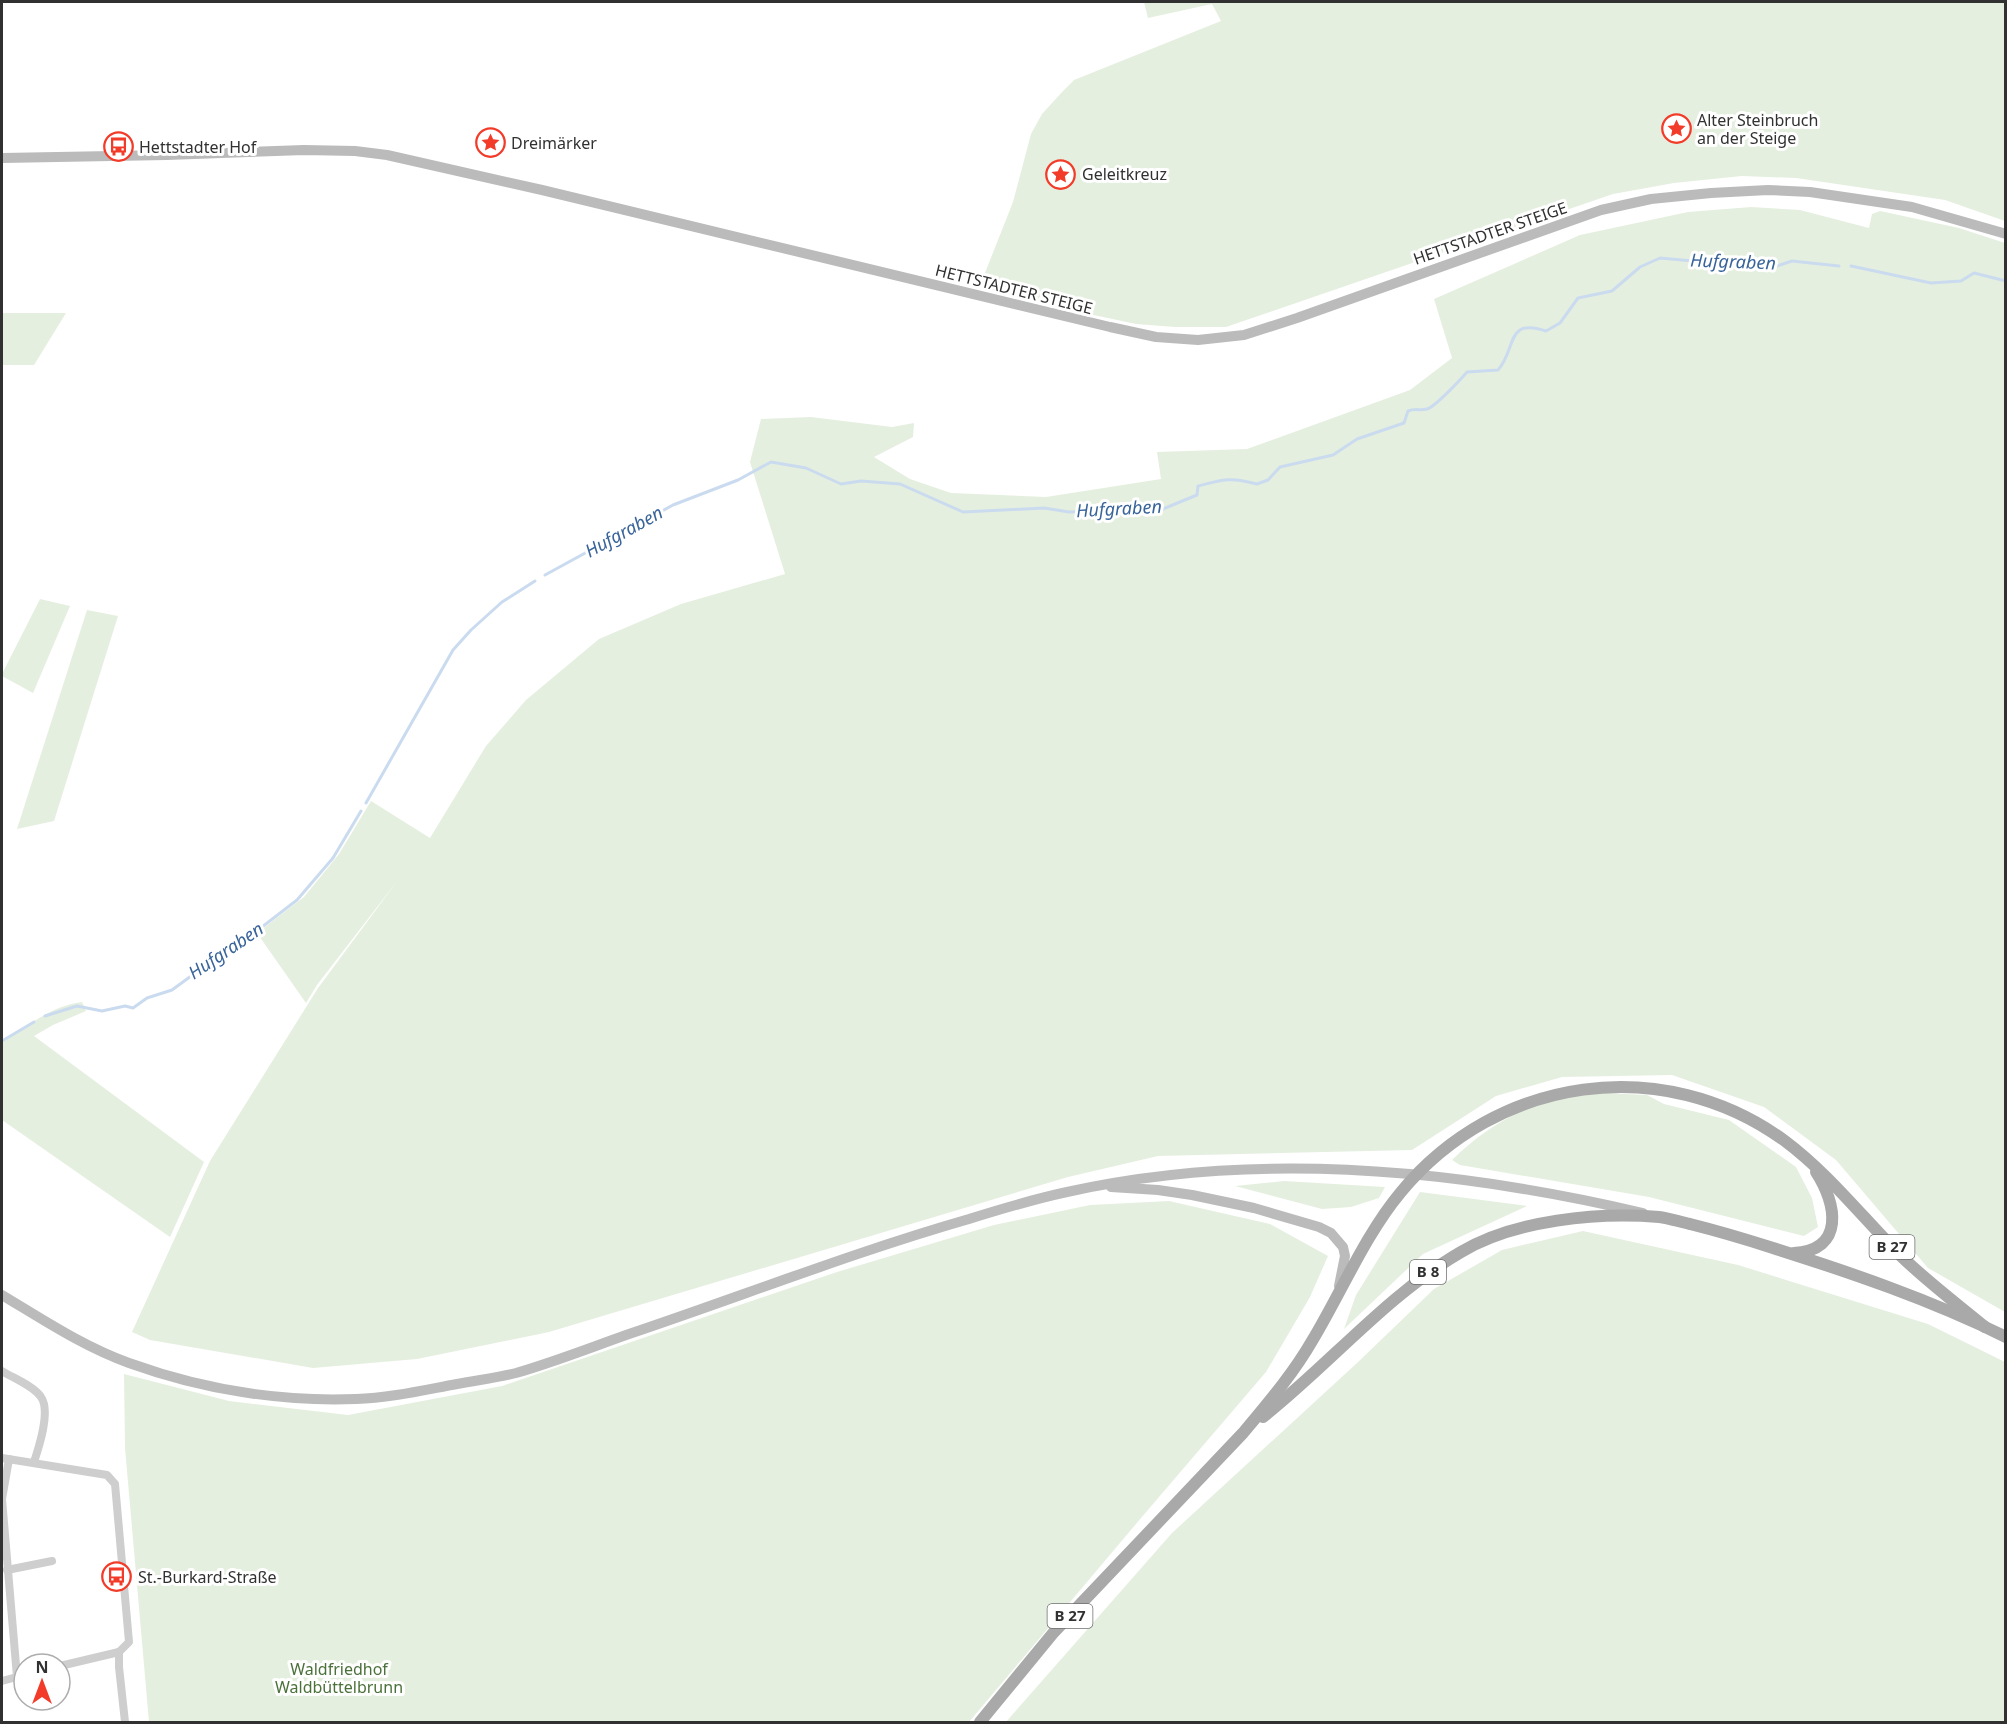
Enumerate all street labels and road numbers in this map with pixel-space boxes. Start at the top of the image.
street label: HETTSTADTER STEIGE [1410,196,1570,270]
street label: HETTSTADTER STEIGE [933,259,1095,319]
road number: B 27 [1870,1235,1914,1259]
road number: B 8 [1410,1260,1446,1284]
road number: B 27 [1048,1604,1092,1628]

